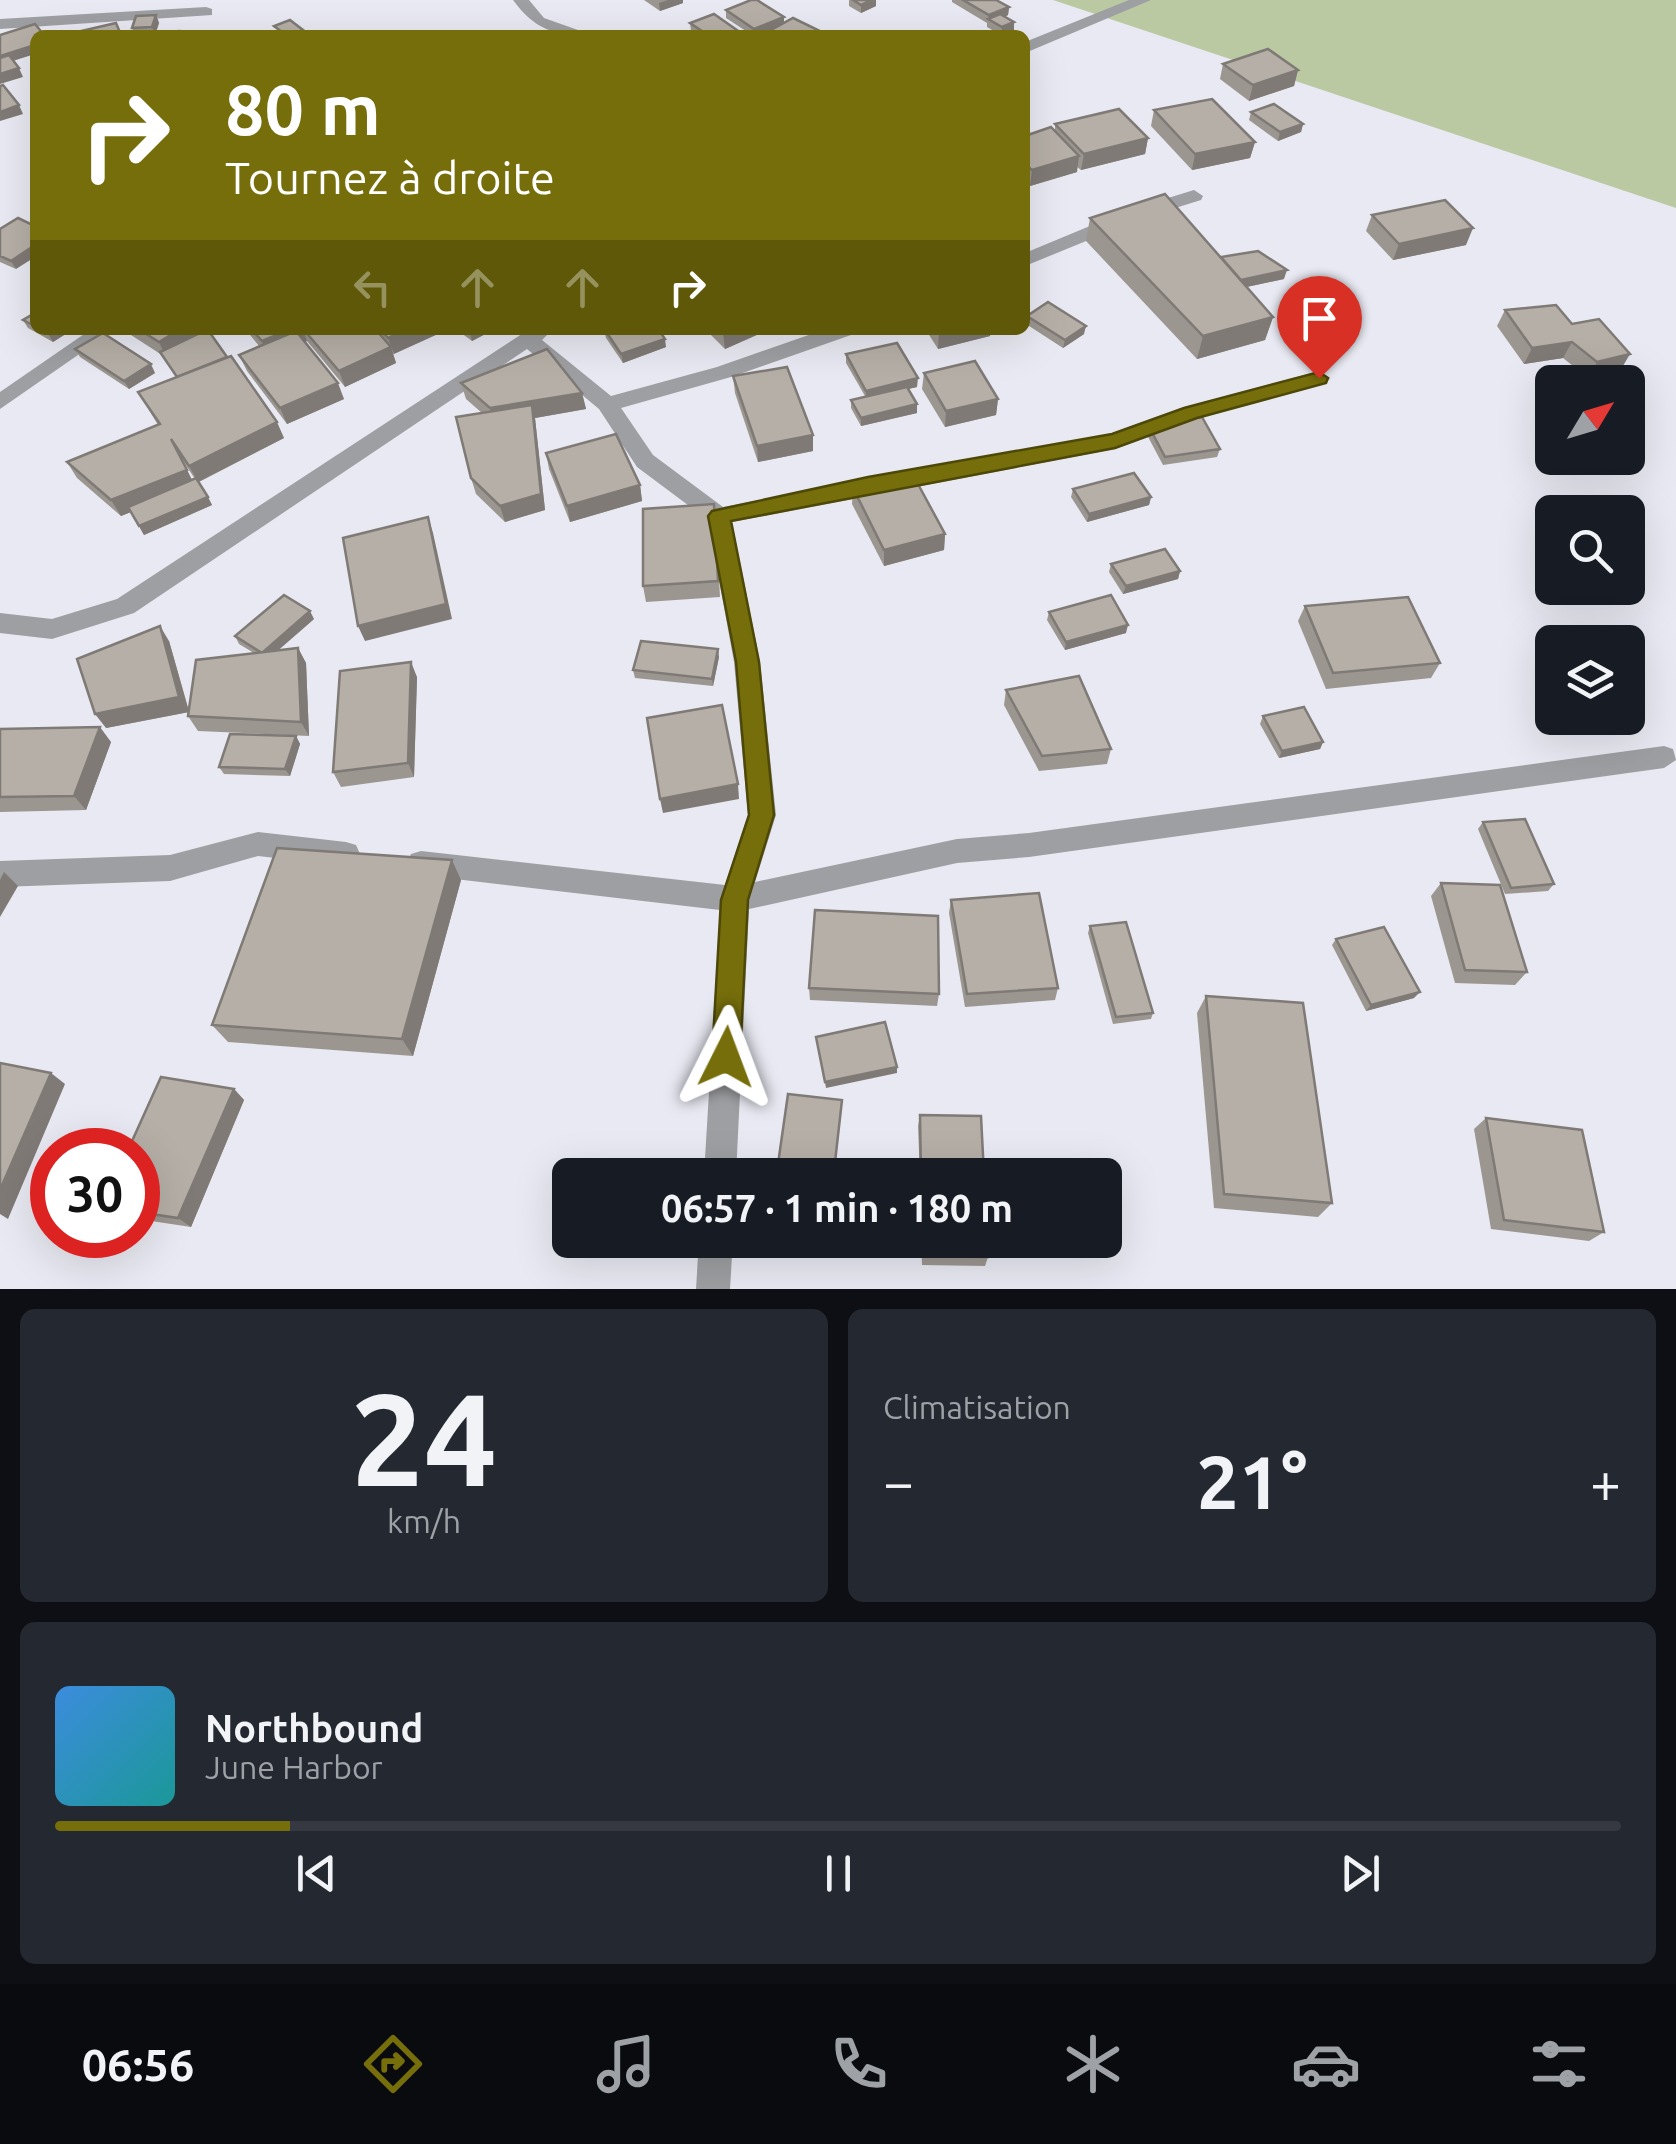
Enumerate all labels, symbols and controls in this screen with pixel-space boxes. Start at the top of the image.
icon: right [60,70,190,200]
text: 80 m [225,70,381,148]
text: Tournez à droite [225,152,555,203]
icon: left [345,260,400,315]
icon: ahead [450,260,505,315]
icon: ahead [555,260,610,315]
icon: right [660,260,715,315]
pin [1277,276,1362,379]
icon: arrive [1292,291,1347,346]
north arrow [1535,365,1645,475]
map controls [1535,365,1645,735]
button: search [1535,495,1645,605]
button: layers [1535,625,1645,735]
position arrow [674,1005,778,1109]
speed limit sign: 30 [30,1128,160,1258]
text: 06:57 · 1 min · 180 m [661,1187,1013,1229]
text: 24 [351,1365,497,1511]
text: Climatisation [883,1389,1071,1425]
text: 21° [1196,1439,1308,1523]
text: − [883,1451,914,1512]
text: + [1590,1451,1621,1512]
text: km/h [387,1503,461,1539]
text: Northbound [205,1707,423,1749]
text: June Harbor [205,1749,383,1785]
icon: previous [289,1846,344,1901]
icon: pause [811,1846,866,1901]
icon: next [1333,1846,1388,1901]
icon: directions [358,2029,428,2099]
icon: music [591,2029,661,2099]
icon: phone [824,2029,894,2099]
icon: climate [1058,2029,1128,2099]
icon: car [1291,2029,1361,2099]
icon: filters [1524,2029,1594,2099]
text: 06:56 [82,2039,194,2090]

